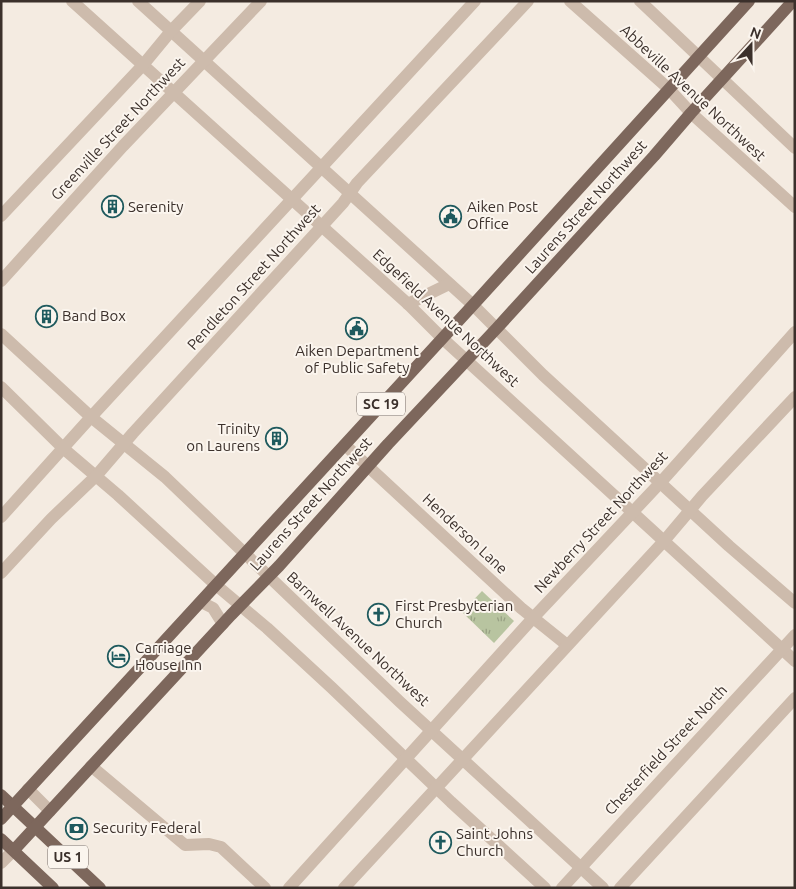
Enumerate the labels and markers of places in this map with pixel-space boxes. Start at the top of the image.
building icon: Serenity [100,195,124,219]
place label: Serenity [128,198,183,215]
place label: Aiken Post Office [467,198,538,232]
public building icon: Aiken Post Office [439,204,463,228]
building icon: Band Box [34,304,58,328]
place label: Band Box [62,307,126,324]
public building icon: Aiken Department of Public Safety [345,316,369,340]
place label: Aiken Department of Public Safety [295,342,419,376]
place label: Trinity on Laurens [186,420,260,454]
building icon: Trinity on Laurens [264,426,288,450]
place label: First Presbyterian Church [395,597,513,631]
church icon: First Presbyterian Church [367,603,391,627]
place label: Carriage House Inn [135,639,202,673]
hotel icon: Carriage House Inn [107,645,131,669]
bank icon: Security Federal [65,816,89,840]
place label: Security Federal [93,819,201,836]
place label: Saint Johns Church [456,825,533,859]
church icon: Saint Johns Church [428,831,452,855]

